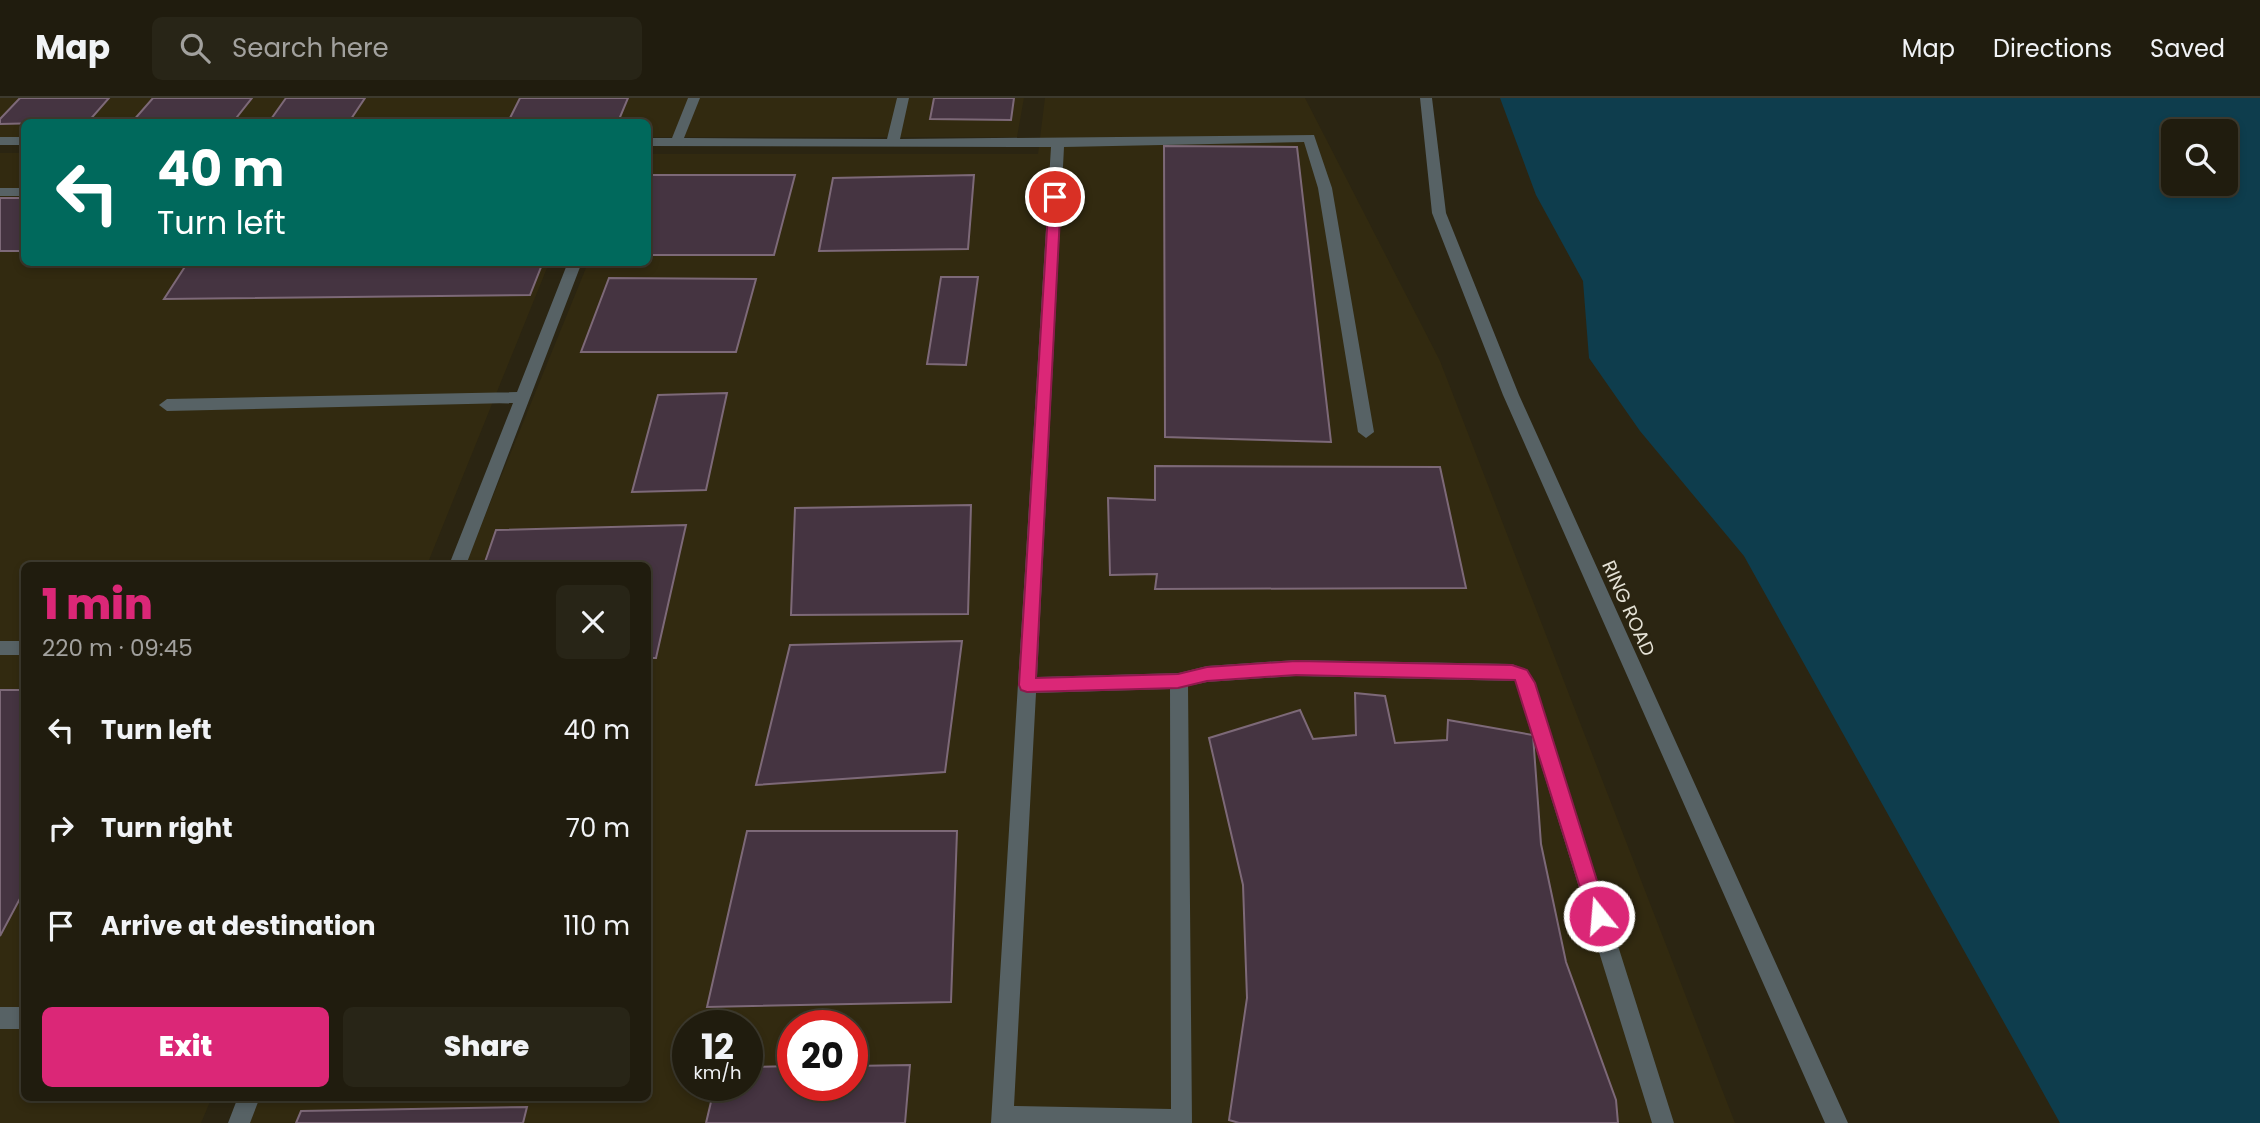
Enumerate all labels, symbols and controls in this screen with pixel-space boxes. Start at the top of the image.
search box [152,17,642,80]
text: Map [35,24,110,71]
icon: search [176,29,214,67]
text: Search here [232,30,389,66]
text: Map [1902,32,1955,65]
text: Directions [1993,32,2112,65]
text: Saved [2150,32,2225,65]
map controls [2161,119,2238,196]
button: search [2161,119,2238,196]
text: 40 m [157,135,284,203]
icon: left [42,147,133,238]
pin [1025,167,1085,227]
icon: arrive [1036,178,1074,216]
text: Turn left [157,200,286,245]
street label: RING ROAD [1595,556,1662,660]
text: 1 min [42,575,153,634]
button: close [556,585,630,659]
text: 220 m · 09:45 [42,632,193,664]
icon: left [42,711,80,749]
text: Turn left [101,712,212,748]
text: 40 m [564,712,630,748]
icon: right [42,809,80,847]
text: Turn right [101,810,233,846]
text: 70 m [566,810,630,846]
position arrow [1562,879,1636,953]
icon: arrive [42,907,80,945]
text: Arrive at destination [101,908,376,944]
text: 110 m [563,908,630,944]
button: Exit [42,1007,329,1087]
button: Share [343,1007,630,1087]
speed limit sign: 20 [777,1010,868,1101]
text: 12 [701,1022,734,1071]
text: km/h [694,1060,741,1085]

